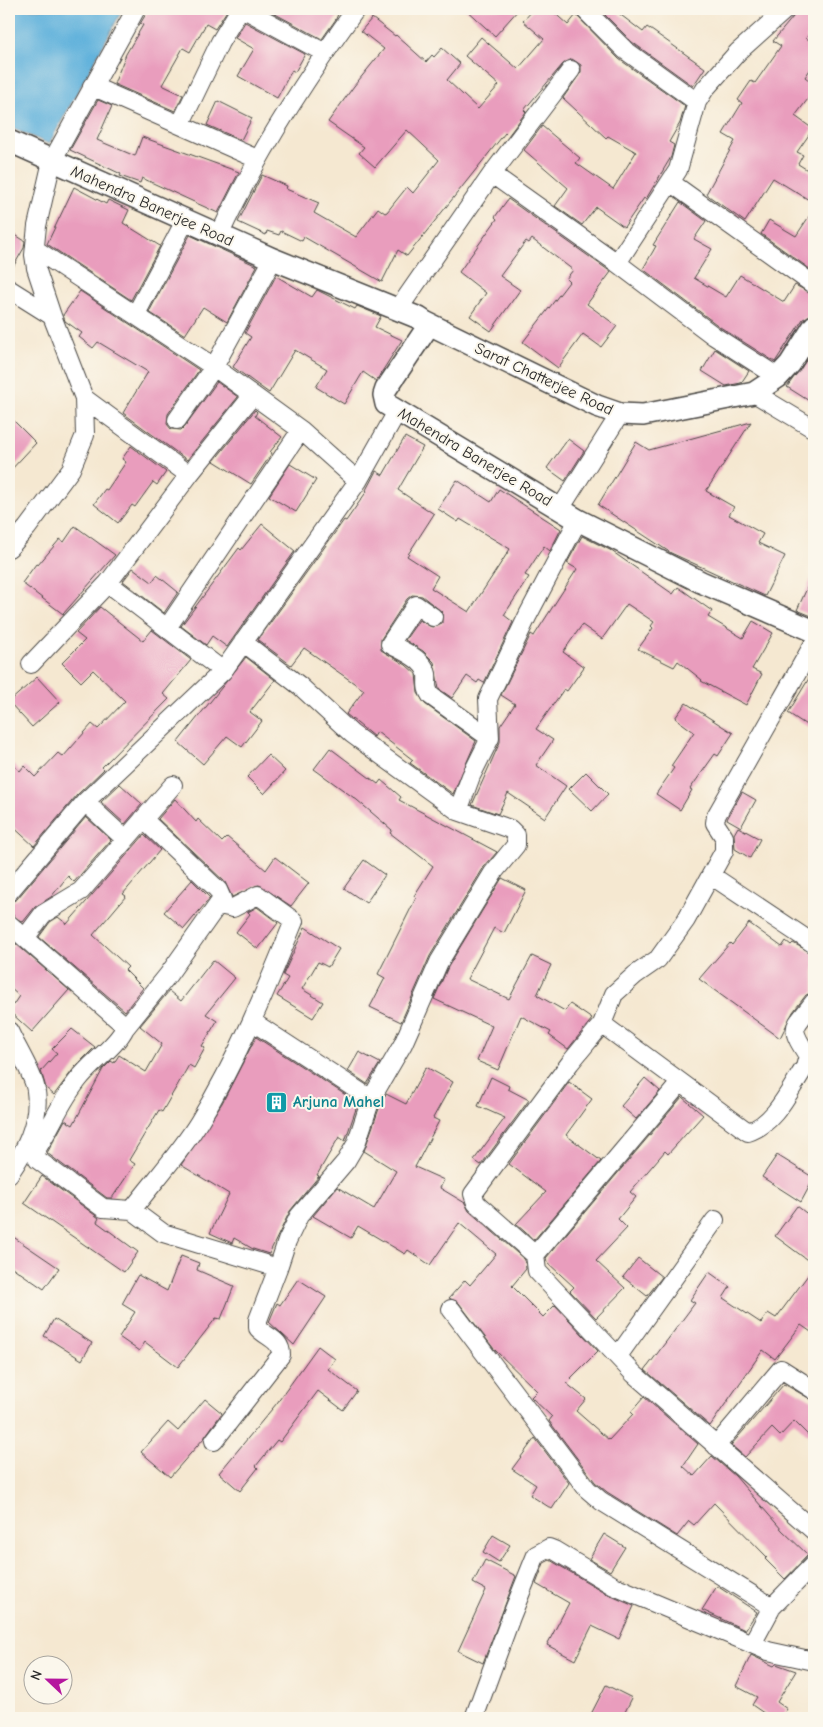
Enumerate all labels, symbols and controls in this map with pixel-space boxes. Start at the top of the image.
street label: Mahendra Banerjee Road [68,162,236,250]
street label: Sarat Chatterjee Road [472,339,616,419]
street label: Mahendra Banerjee Road [395,404,555,510]
building icon: Arjuna Mahel [265,1090,289,1114]
place label: Arjuna Mahel [293,1093,384,1111]
north arrow [22,1654,72,1704]
text: N [27,1668,46,1683]

